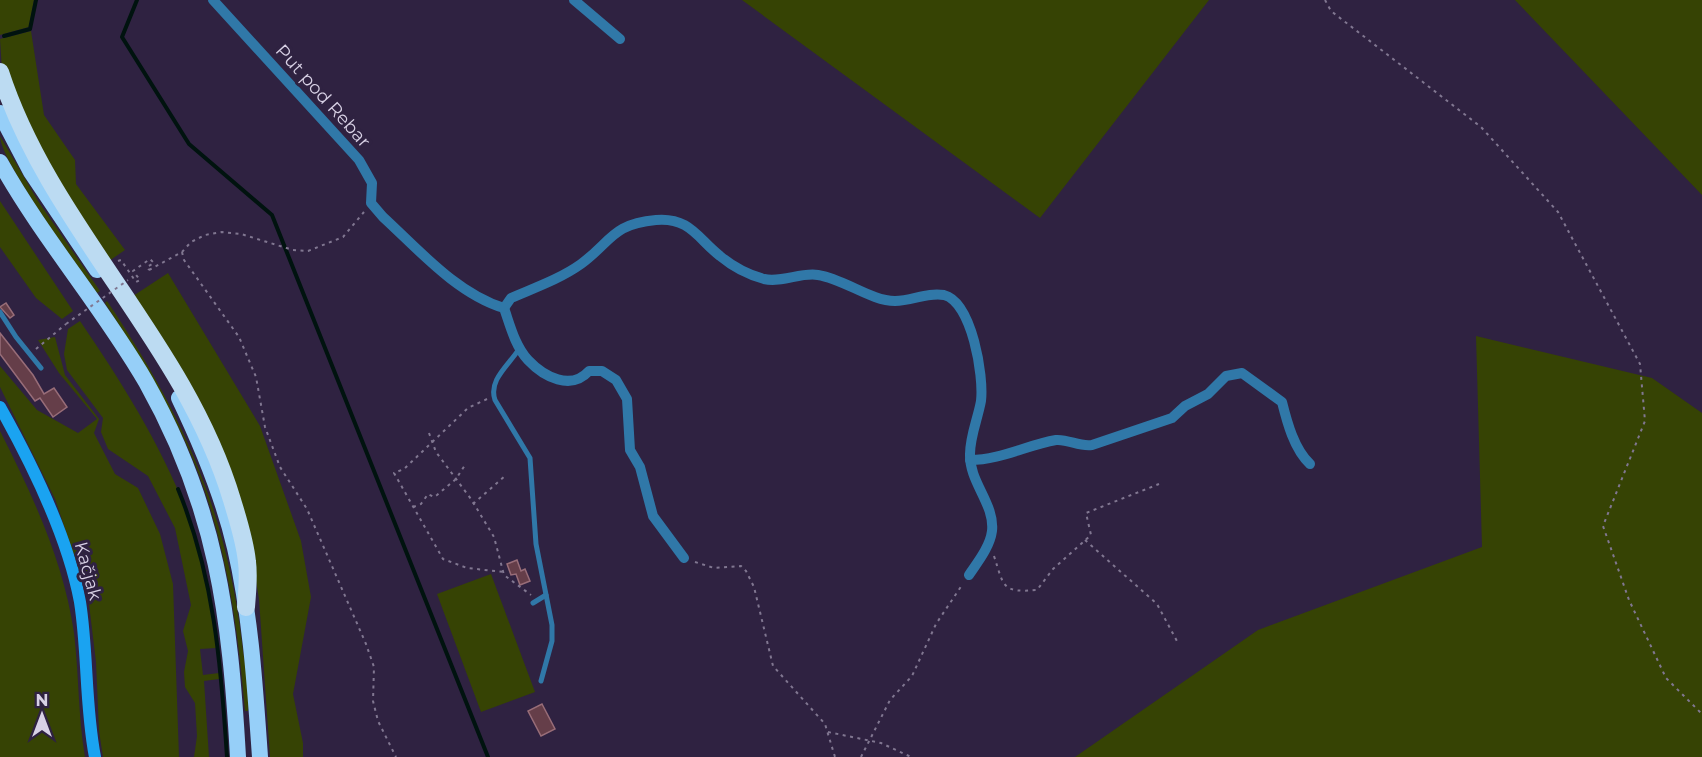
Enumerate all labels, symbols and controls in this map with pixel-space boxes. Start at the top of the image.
street label: Put pod Rebar [271,40,375,152]
street label: Kačjak [70,539,106,603]
north arrow [12,685,72,745]
text: N [36,691,48,710]

